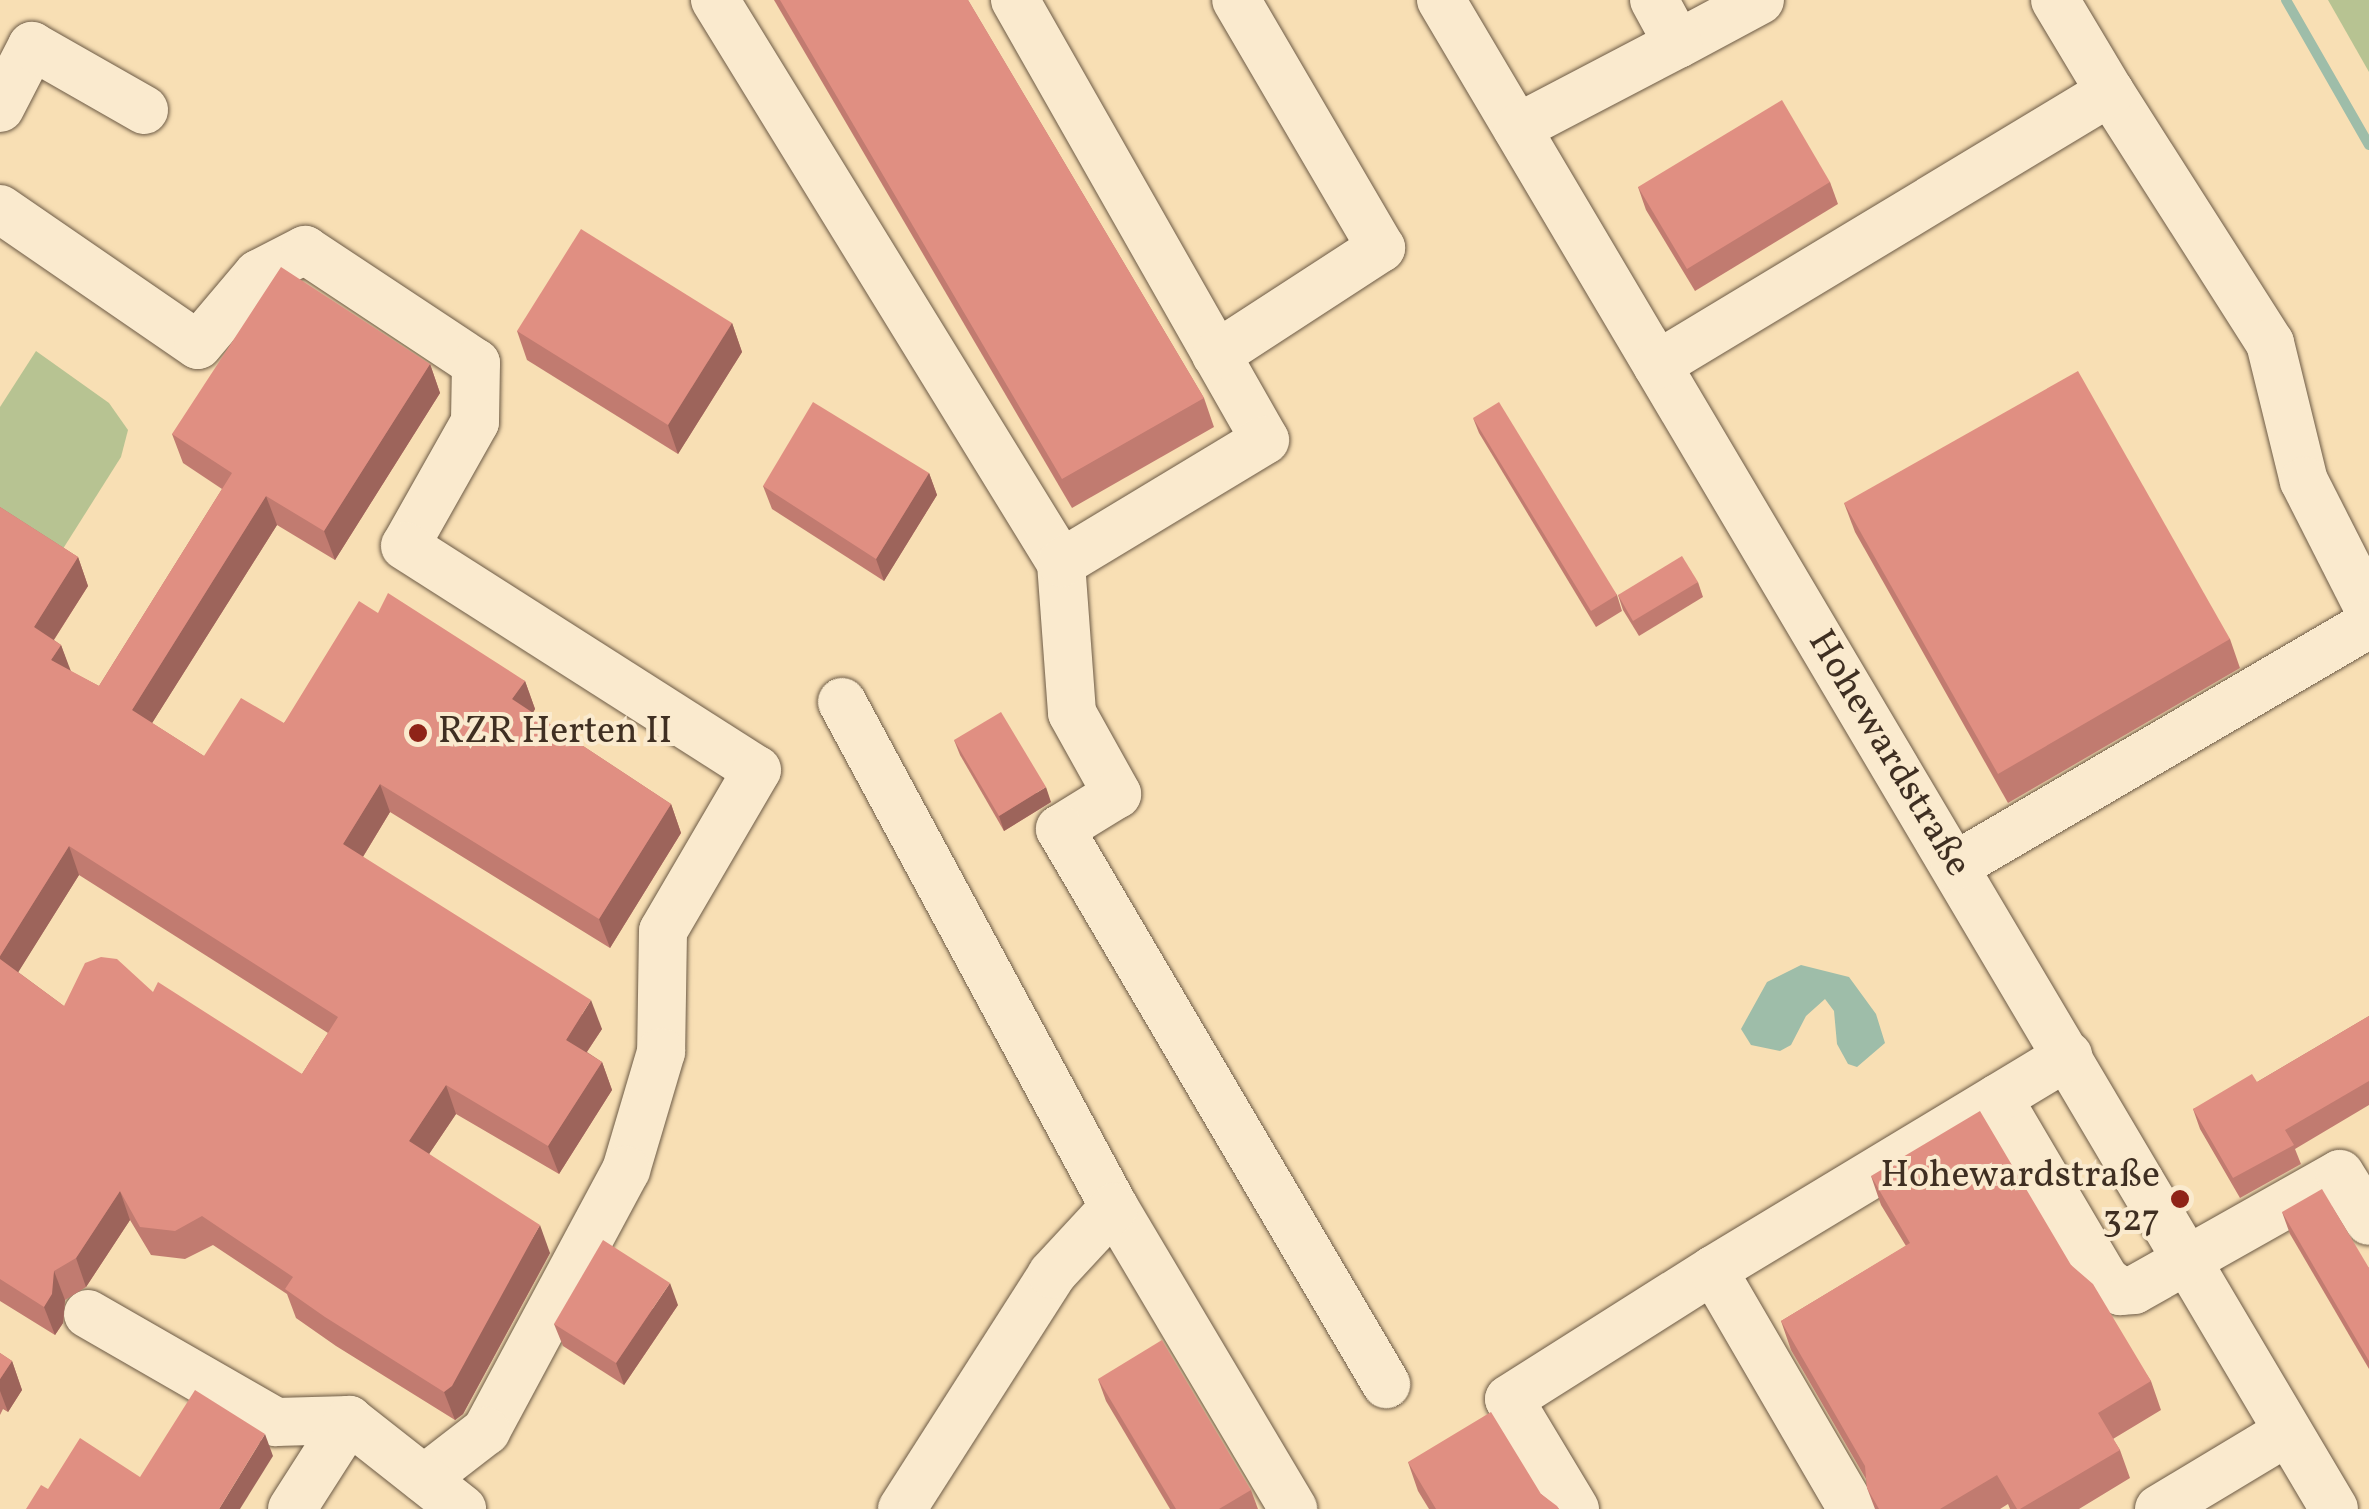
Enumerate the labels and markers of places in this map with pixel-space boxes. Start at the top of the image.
place label: RZR Herten II [438,710,672,756]
marker: RZR Herten II [407,722,429,744]
place label: Hohewardstraße 327 [1880,1154,2160,1244]
marker: Hohewardstraße 327 [2169,1188,2191,1210]

